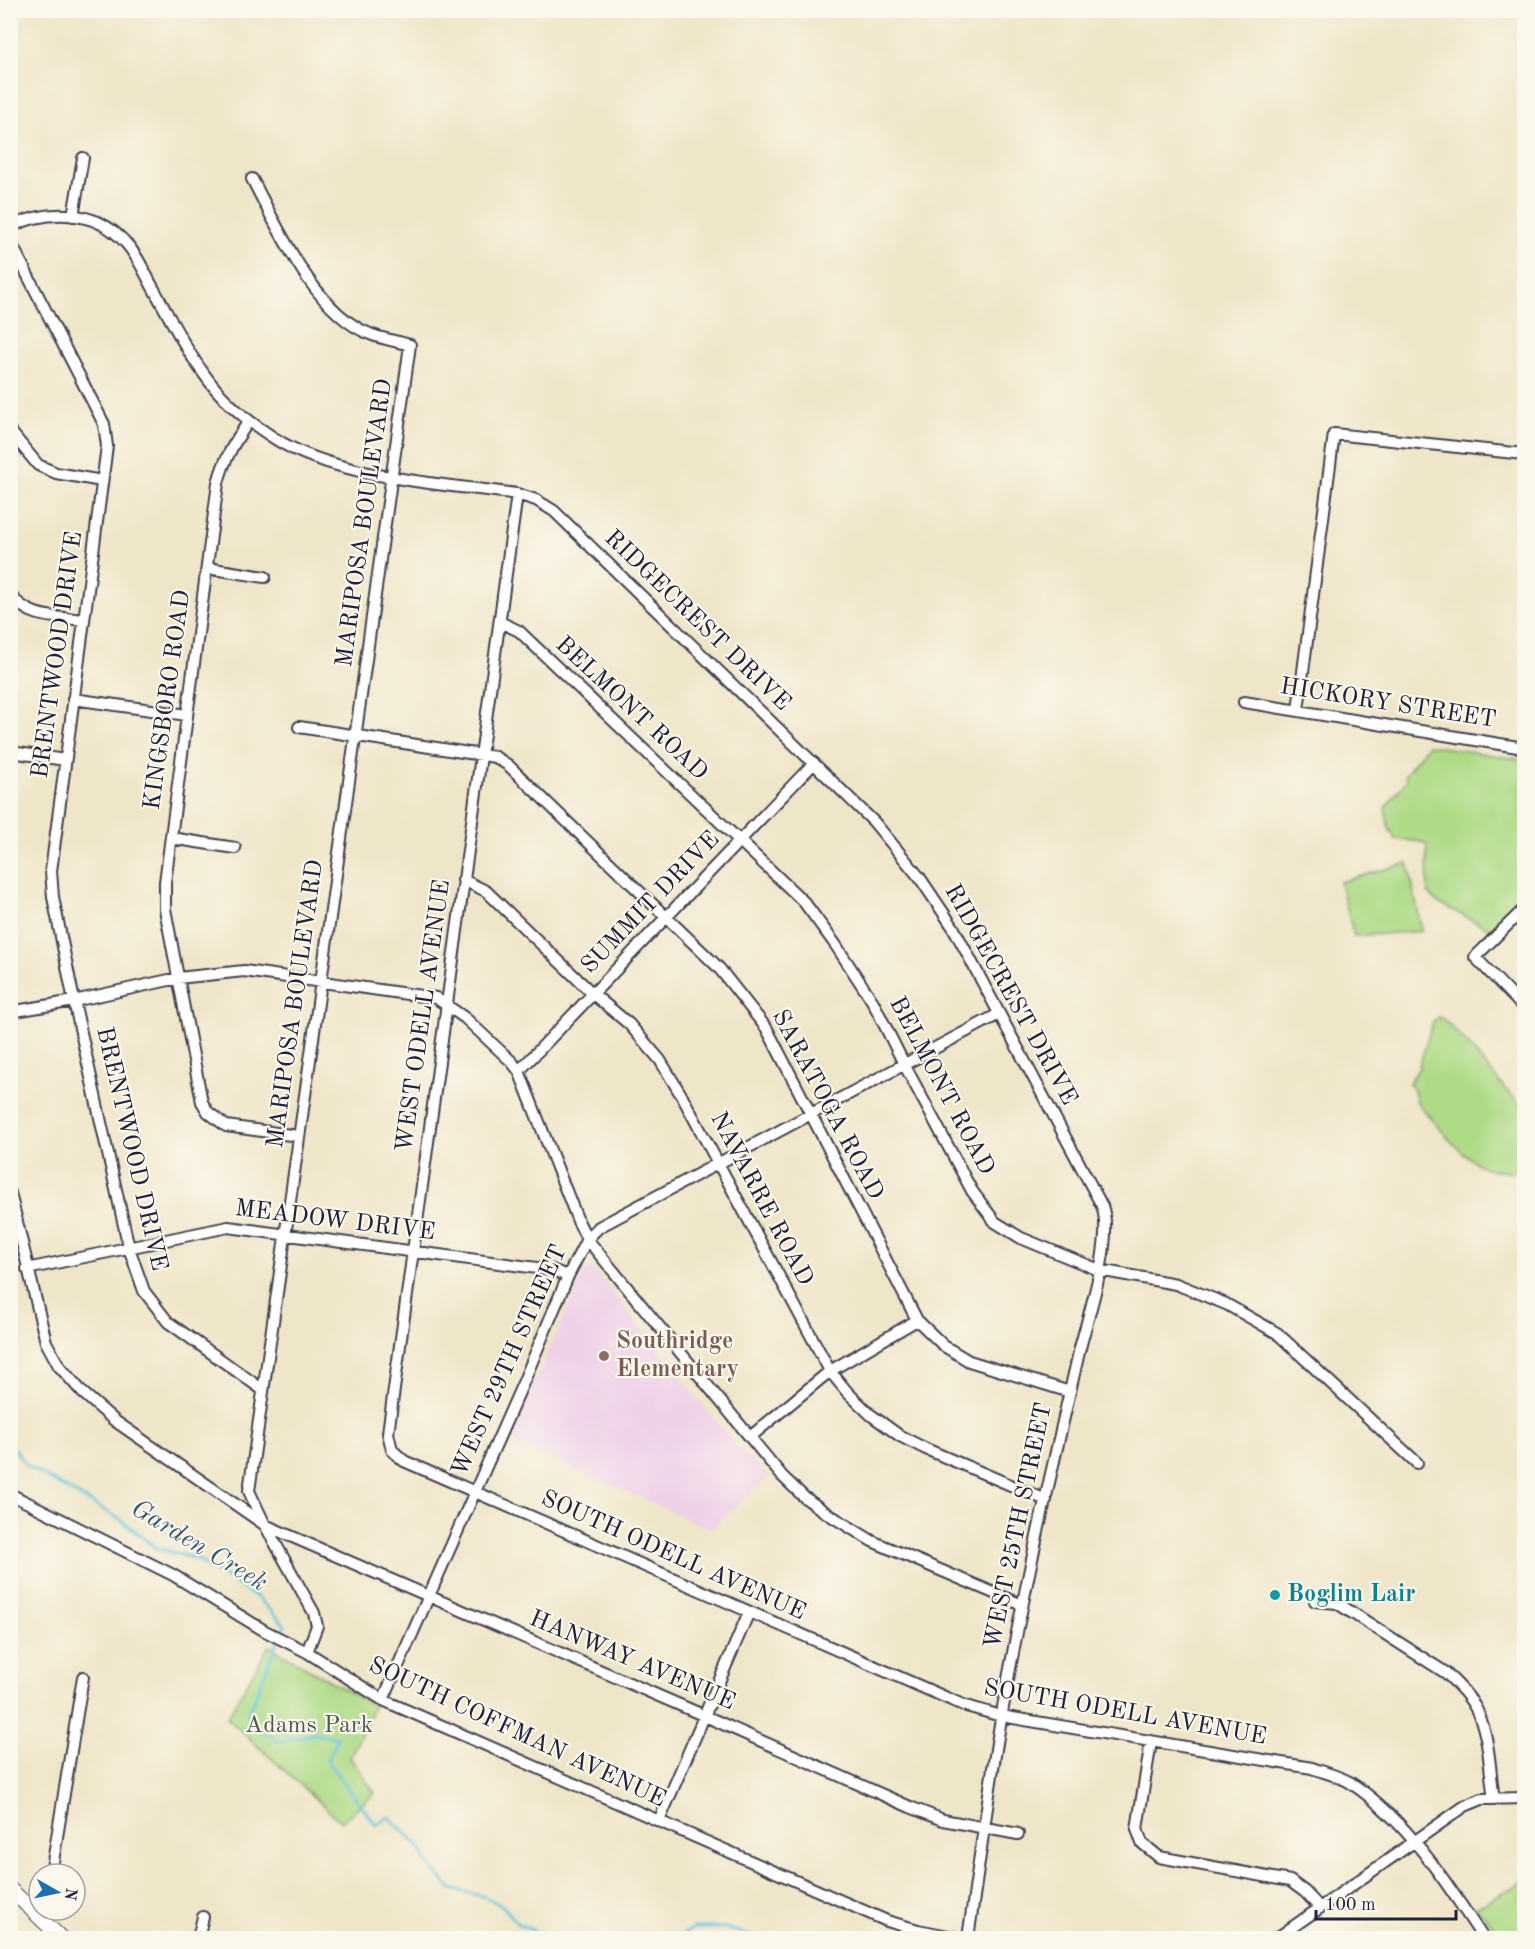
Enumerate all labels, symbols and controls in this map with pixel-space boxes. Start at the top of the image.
street label: MARIPOSA BOULEVARD [333,377,397,669]
street label: RIDGECREST DRIVE [599,526,795,716]
street label: BRENTWOOD DRIVE [29,530,87,780]
street label: KINGSBORO ROAD [141,588,195,812]
street label: BELMONT ROAD [550,633,712,785]
street label: HICKORY STREET [1278,675,1498,733]
street label: SUMMIT DRIVE [577,827,725,979]
street label: MARIPOSA BOULEVARD [264,858,328,1150]
street label: WEST ODELL AVENUE [393,878,455,1154]
street label: RIDGECREST DRIVE [939,881,1081,1109]
street label: BELMONT ROAD [884,993,998,1179]
street label: SARATOGA ROAD [767,1006,887,1204]
street label: BRENTWOOD DRIVE [91,1025,171,1273]
street label: NAVARRE ROAD [705,1108,817,1290]
street label: MEADOW DRIVE [234,1197,436,1245]
street label: WEST 29TH STREET [448,1241,572,1481]
place label: Southridge Elementary [616,1330,739,1382]
marker: Southridge Elementary [597,1349,611,1363]
street label: WEST 25TH STREET [981,1401,1057,1651]
street label: SOUTH ODELL AVENUE [537,1487,809,1625]
water label: Garden Creek [126,1495,272,1597]
place label: Boglim Lair [1287,1583,1416,1607]
marker: Boglim Lair [1268,1588,1282,1602]
street label: HANWAY AVENUE [526,1607,738,1715]
street label: SOUTH COFFMAN AVENUE [365,1654,669,1812]
street label: SOUTH ODELL AVENUE [982,1676,1268,1750]
park label: Adams Park [245,1714,373,1738]
north arrow [27,1862,87,1922]
scale bar [1316,1883,1456,1921]
text: N [61,1887,79,1902]
text: 100 m [1325,1896,1376,1914]

